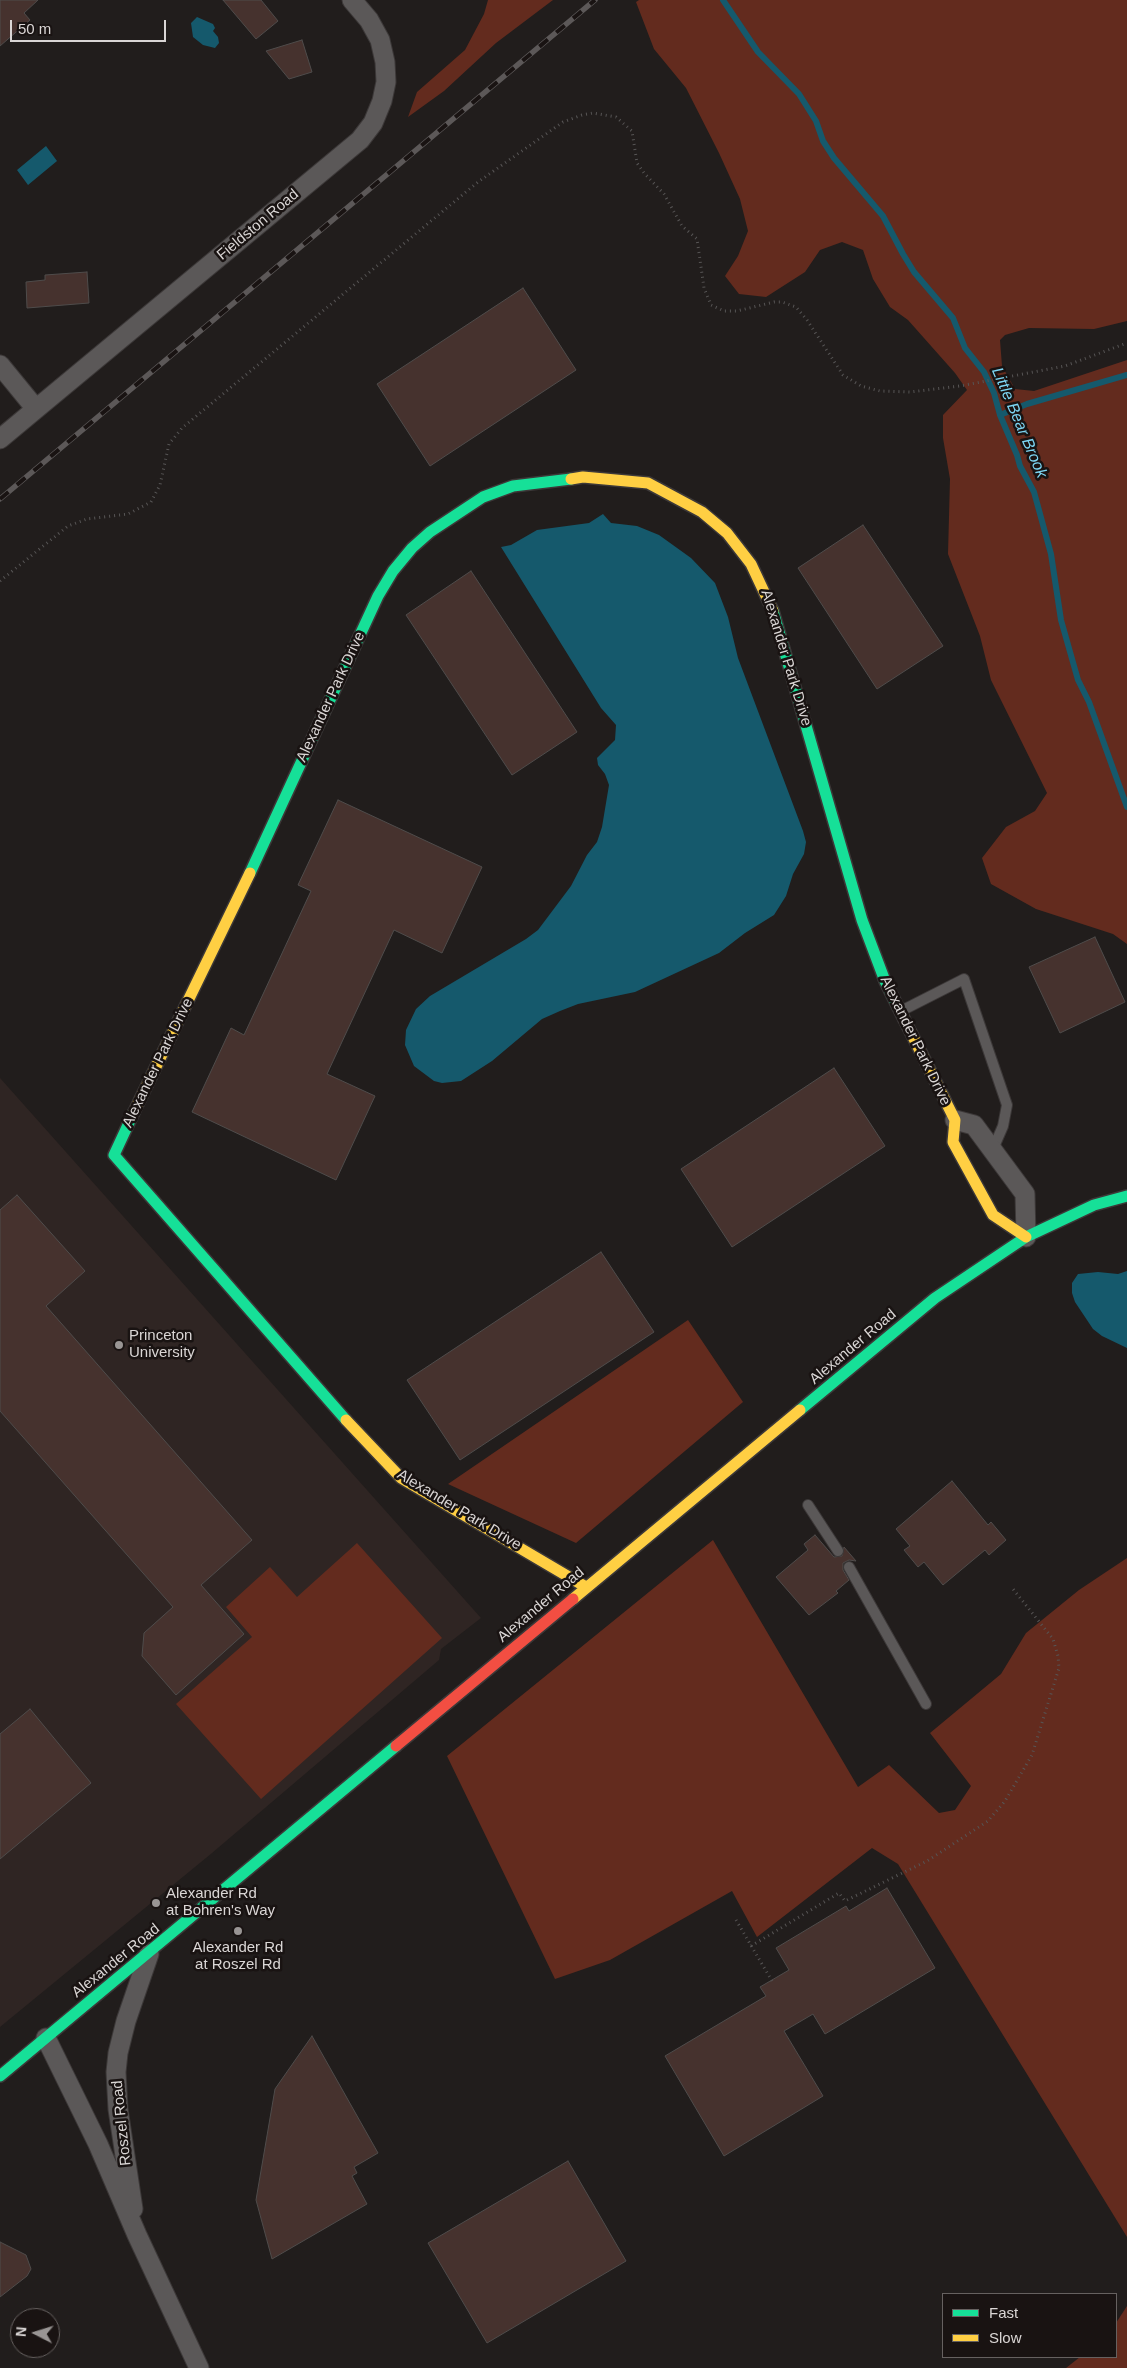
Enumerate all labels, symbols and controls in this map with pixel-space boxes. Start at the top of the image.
scale bar [12,10,169,42]
text: 50 m [18,20,51,37]
street label: Fieldston Road [214,186,302,264]
water label: Little Bear Brook [987,365,1051,481]
street label: Alexander Park Drive [757,588,815,728]
street label: Alexander Park Drive [293,629,369,765]
street label: Alexander Park Drive [876,973,954,1109]
street label: Alexander Park Drive [119,995,197,1131]
street label: Alexander Road [806,1306,900,1388]
place label: Princeton University [129,1327,195,1362]
marker: Princeton University [113,1339,125,1351]
street label: Alexander Park Drive [394,1466,524,1554]
street label: Alexander Road [494,1564,588,1646]
place label: Alexander Rd at Bohren's Way [166,1885,275,1920]
marker: Alexander Rd at Bohren's Way [150,1897,162,1909]
street label: Alexander Road [69,1920,163,2002]
marker: Alexander Rd at Roszel Rd [232,1925,244,1937]
place label: Alexander Rd at Roszel Rd [193,1939,283,1974]
street label: Roszel Road [109,2079,135,2167]
legend [942,2293,1117,2358]
text: Fast [989,2304,1018,2321]
north arrow [10,2308,60,2358]
text: N [13,2326,29,2338]
text: Slow [989,2329,1022,2346]

